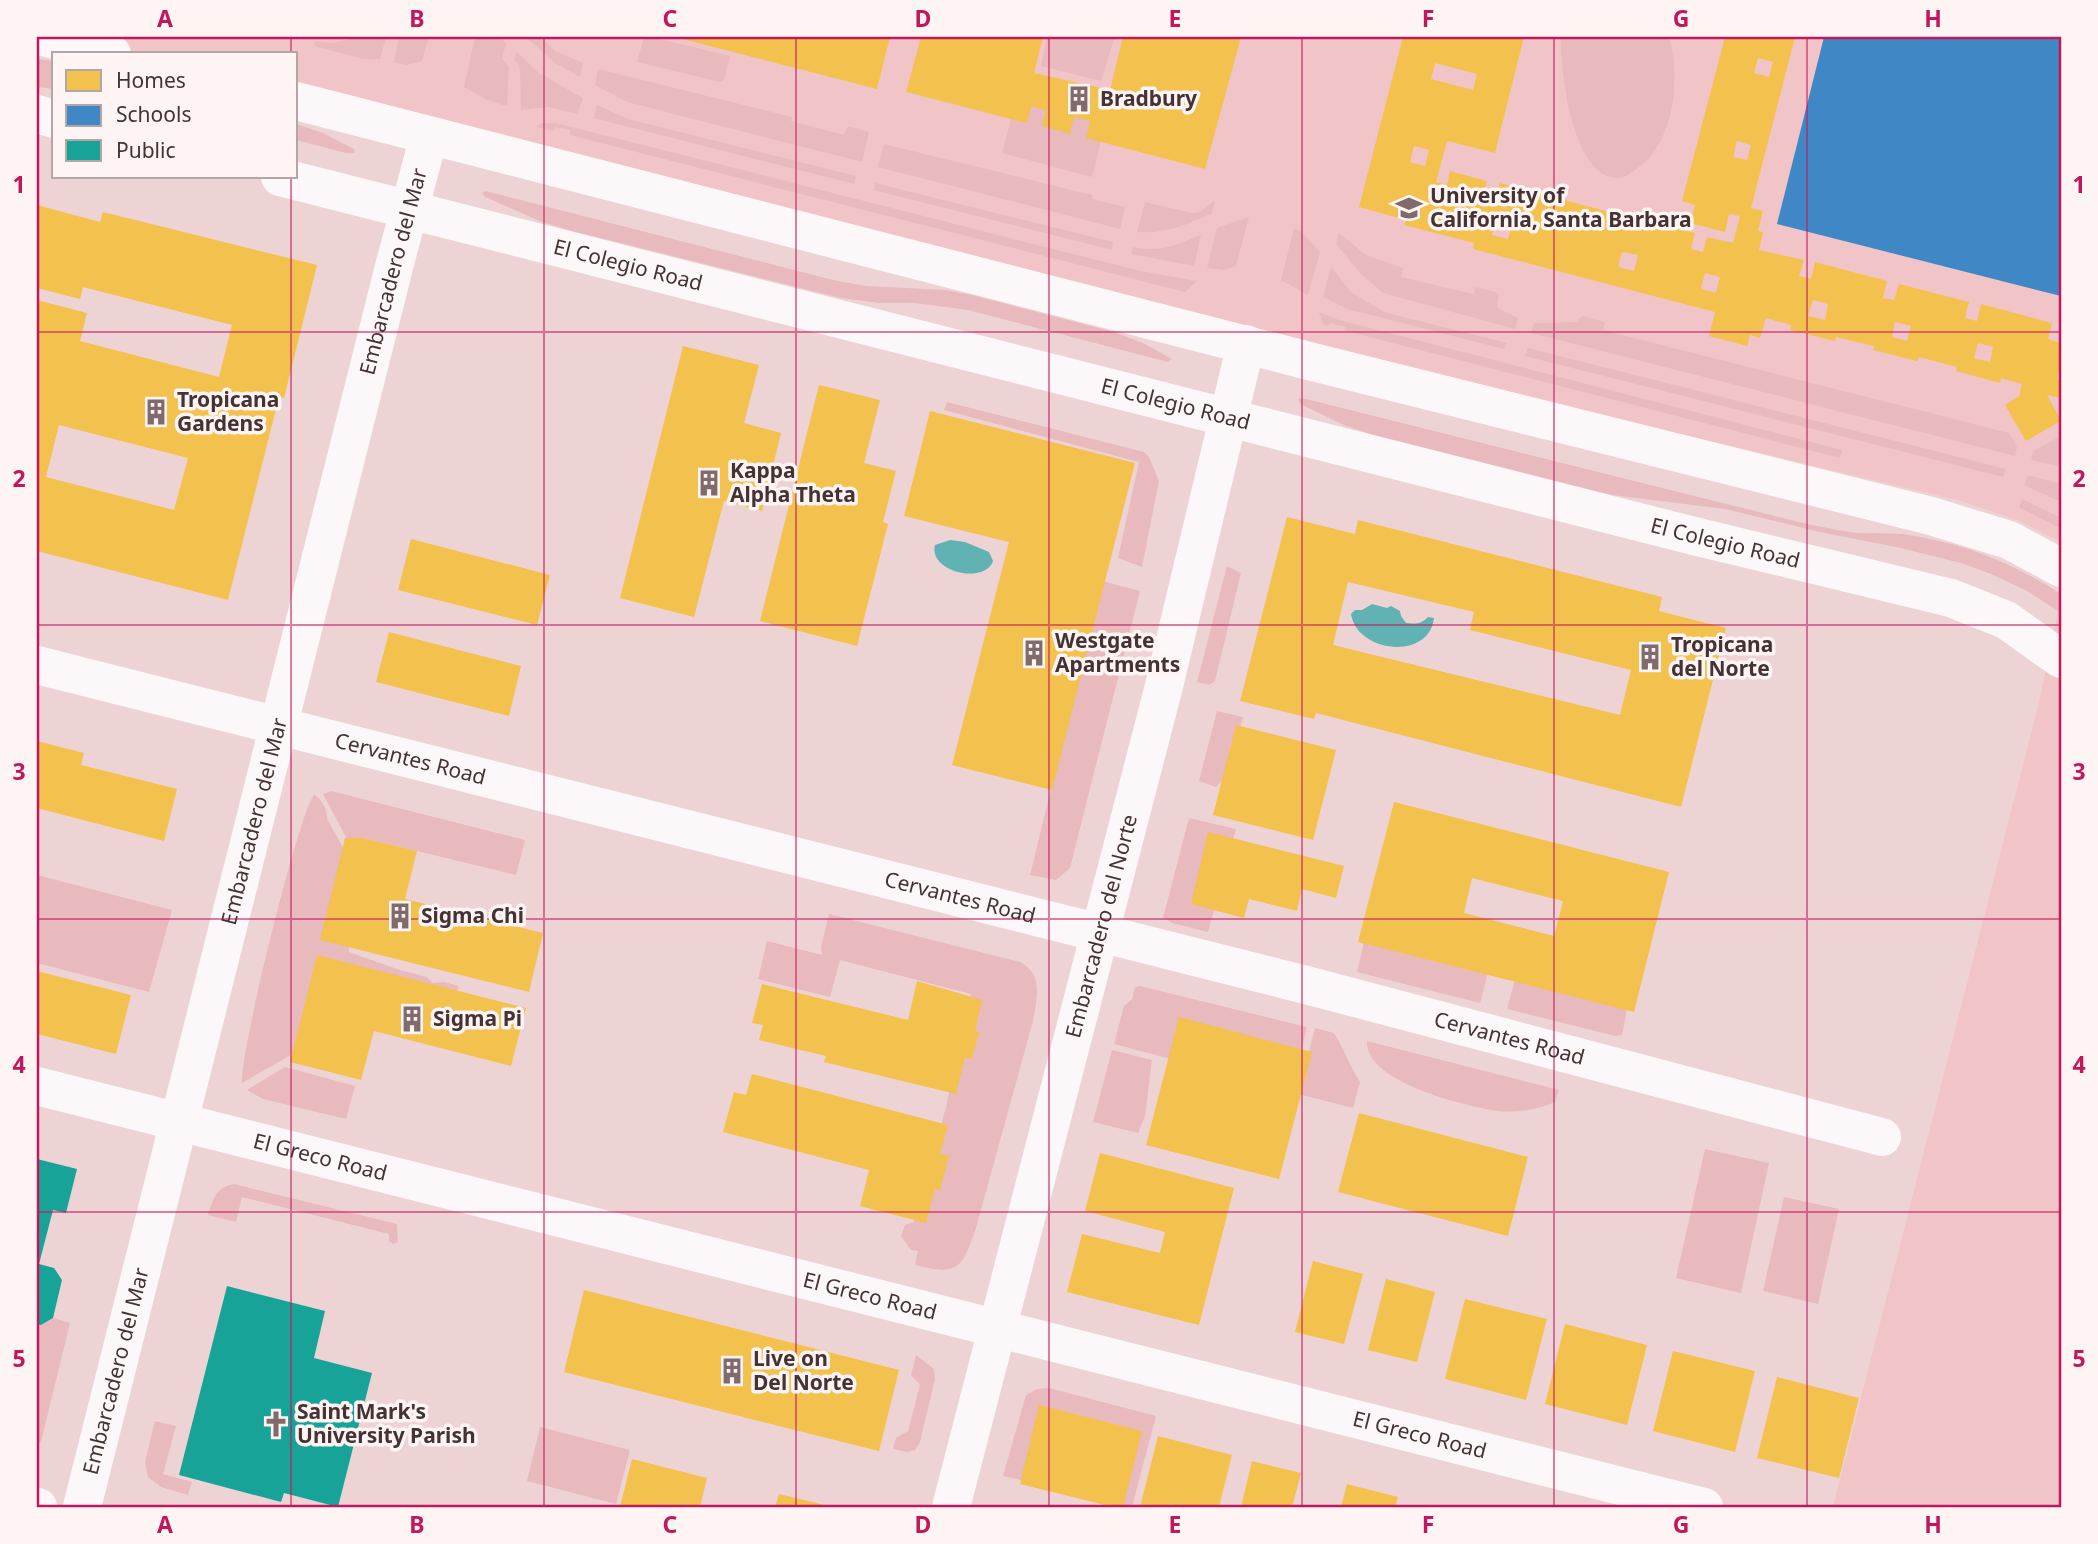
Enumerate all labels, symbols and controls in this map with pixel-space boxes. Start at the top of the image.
text: A [157,2,173,34]
text: B [409,2,425,34]
text: C [663,2,678,34]
text: D [915,2,931,34]
text: E [1169,2,1181,34]
text: F [1422,2,1434,34]
text: G [1673,2,1689,34]
text: H [1924,2,1942,34]
legend [52,52,298,178]
text: Homes [116,66,186,94]
building icon: Bradbury [1064,84,1094,114]
place label: Bradbury [1100,84,1197,112]
text: Schools [116,100,191,128]
text: Public [116,136,176,164]
street label: Embarcadero del Mar [352,165,433,378]
text: 1 [12,168,26,200]
text: 1 [2072,168,2086,200]
place label: University of California, Santa Barbara [1430,181,1691,233]
school or university icon: University of California, Santa Barbara [1394,193,1424,223]
street label: El Colegio Road [551,232,706,297]
street label: El Colegio Road [1098,371,1253,436]
place label: Tropicana Gardens [177,385,279,437]
building icon: Tropicana Gardens [141,397,171,427]
place label: Kappa Alpha Theta [730,456,856,508]
text: 2 [12,462,26,494]
text: 2 [2072,462,2086,494]
building icon: Kappa Alpha Theta [694,468,724,498]
street label: El Colegio Road [1648,511,1803,574]
place label: Westgate Apartments [1055,626,1180,678]
place label: Tropicana del Norte [1671,630,1773,682]
building icon: Westgate Apartments [1019,638,1049,668]
building icon: Tropicana del Norte [1635,642,1665,672]
street label: Embarcadero del Mar [214,714,293,928]
street label: Cervantes Road [332,726,489,791]
text: 3 [12,755,26,787]
text: 3 [2072,755,2086,787]
street label: Embarcadero del Norte [1058,811,1143,1041]
street label: Cervantes Road [882,864,1039,929]
building icon: Sigma Chi [385,901,415,931]
place label: Sigma Chi [421,901,524,929]
building icon: Sigma Pi [397,1004,427,1034]
place label: Sigma Pi [433,1004,522,1032]
street label: Cervantes Road [1431,1004,1588,1071]
text: 4 [12,1048,26,1080]
text: 4 [2072,1048,2086,1080]
street label: El Greco Road [251,1126,390,1187]
street label: Embarcadero del Mar [76,1264,155,1477]
street label: El Greco Road [800,1265,940,1326]
text: 5 [12,1342,26,1374]
text: 5 [2072,1342,2086,1374]
place label: Live on Del Norte [753,1344,854,1396]
building icon: Live on Del Norte [717,1356,747,1386]
place label: Saint Mark's University Parish [297,1397,476,1449]
street label: El Greco Road [1350,1404,1490,1465]
church icon: Saint Mark's University Parish [261,1409,291,1439]
text: A [157,1508,173,1540]
text: B [409,1508,425,1540]
text: C [663,1508,678,1540]
text: D [915,1508,931,1540]
text: E [1169,1508,1181,1540]
text: F [1422,1508,1434,1540]
text: G [1673,1508,1689,1540]
text: H [1924,1508,1942,1540]

